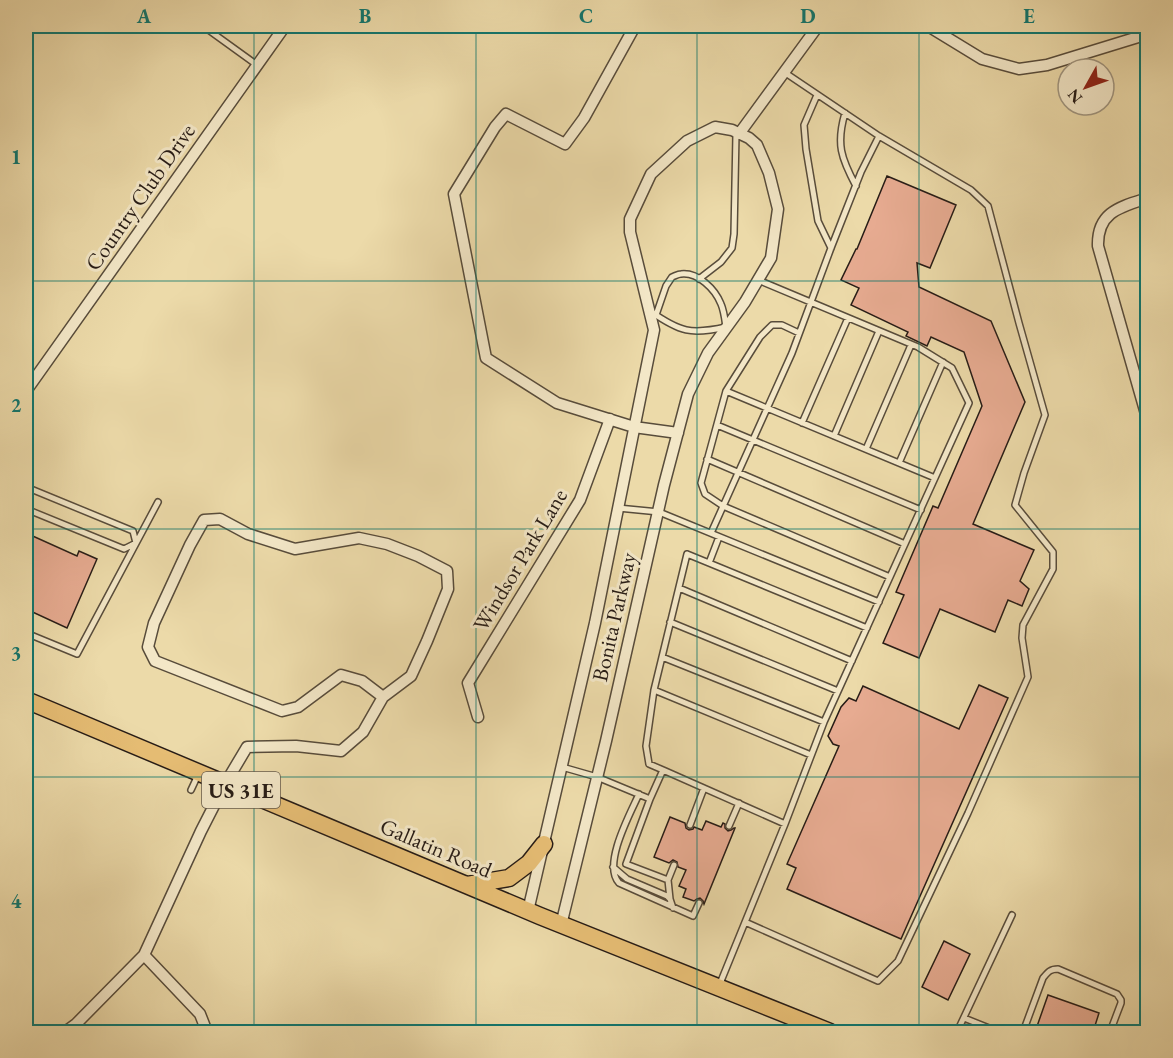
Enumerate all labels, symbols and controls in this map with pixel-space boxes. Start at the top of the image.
text: A [136,3,152,29]
text: B [359,3,371,29]
text: C [579,3,593,29]
text: D [800,3,816,29]
text: E [1023,3,1035,29]
north arrow [1056,57,1116,117]
text: N [1063,85,1087,108]
street label: Country Club Drive [78,117,202,276]
text: 1 [11,144,21,170]
text: 2 [11,392,22,418]
street label: Windsor Park Lane [466,483,574,637]
street label: Bonita Parkway [585,549,643,684]
text: 3 [11,640,21,666]
road number: US 31E [202,772,280,808]
street label: Gallatin Road [376,811,497,885]
text: 4 [11,888,22,914]

